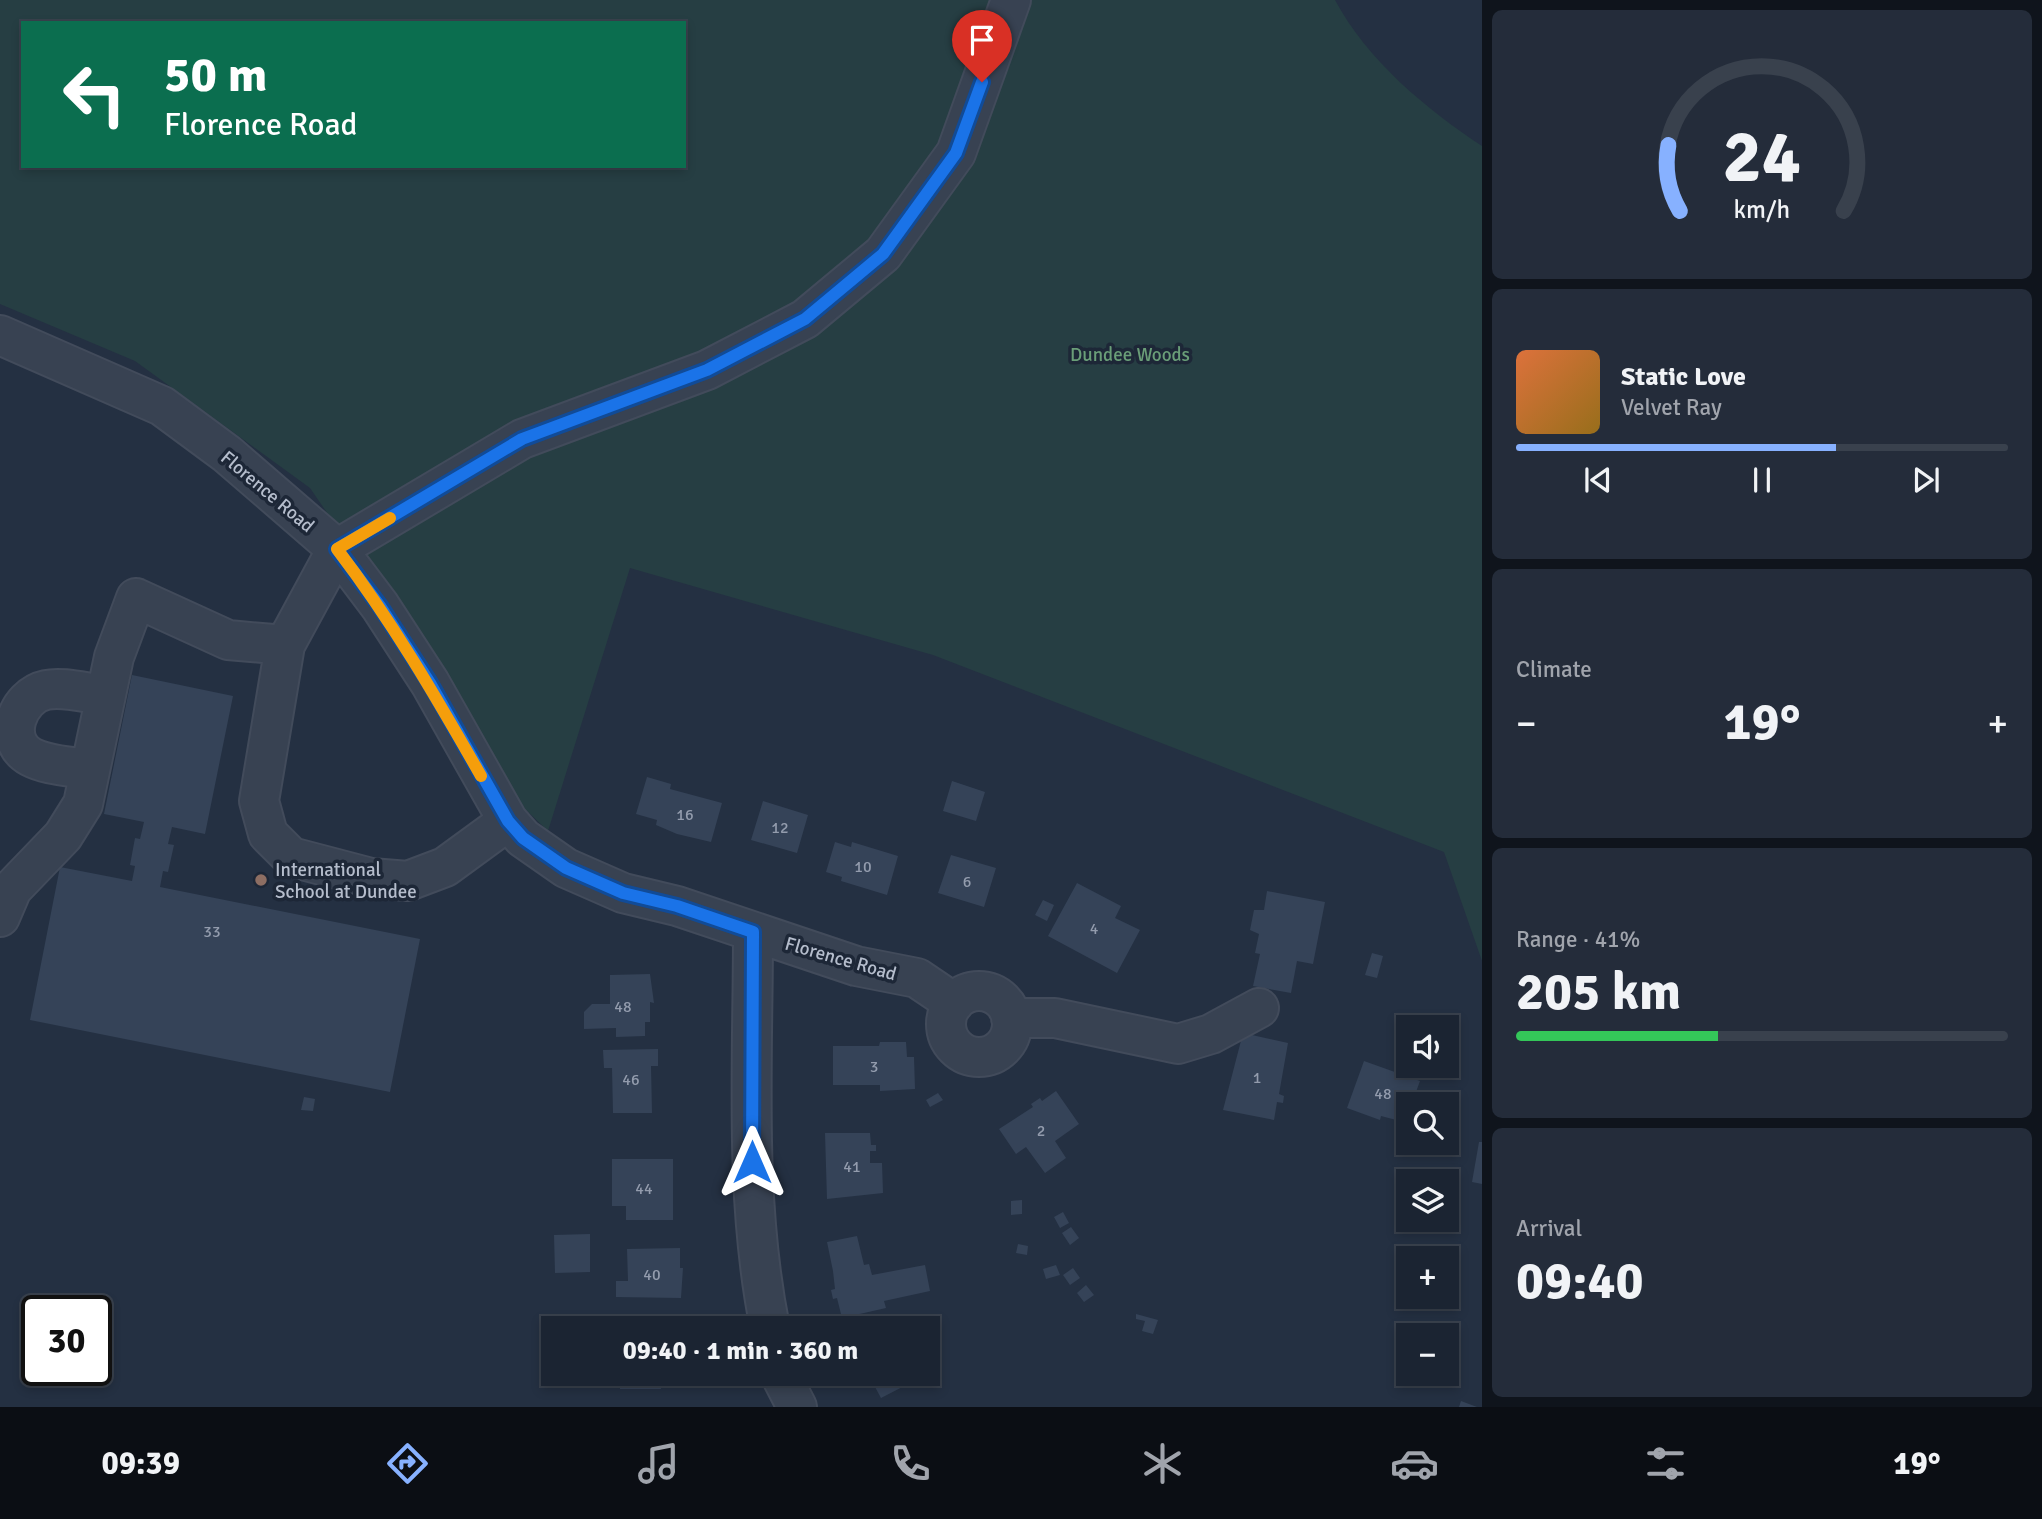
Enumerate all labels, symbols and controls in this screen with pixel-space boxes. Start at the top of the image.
pin [952,10,1012,82]
icon: arrive [963,21,1001,59]
text: 50 m [164,45,267,105]
icon: left [49,49,140,140]
text: Florence Road [164,105,357,144]
text: 24 [1723,113,1801,202]
text: km/h [1734,194,1790,225]
park label: Dundee Woods [1070,343,1190,367]
text: Static Love [1621,361,1746,393]
text: Velvet Ray [1621,393,1722,422]
street label: Florence Road [216,446,319,538]
icon: previous [1579,461,1617,499]
icon: pause [1743,461,1781,499]
icon: next [1907,461,1945,499]
text: Climate [1516,655,1592,684]
text: 19° [1724,690,1800,754]
text: − [1516,700,1537,747]
text: + [1987,700,2008,747]
house number: 16 [676,805,694,825]
house number: 12 [771,818,789,838]
house number: 10 [854,857,872,877]
place label: International School at Dundee [275,858,417,904]
marker: International School at Dundee [253,872,269,888]
house number: 6 [963,872,971,892]
house number: 4 [1090,919,1099,939]
house number: 33 [203,922,221,942]
text: Range · 41% [1516,925,1640,954]
street label: Florence Road [782,932,899,986]
text: 205 km [1516,960,1681,1024]
house number: 48 [614,997,632,1017]
map controls [1396,1015,1459,1386]
button: sound [1396,1015,1459,1078]
house number: 3 [870,1057,878,1077]
house number: 1 [1253,1068,1261,1088]
house number: 46 [622,1070,640,1090]
house number: 48 [1374,1084,1392,1104]
button: search [1396,1092,1459,1155]
house number: 2 [1037,1121,1045,1141]
position arrow [715,1125,789,1199]
house number: 41 [843,1157,861,1177]
button: layers [1396,1169,1459,1232]
house number: 44 [635,1179,653,1199]
text: Arrival [1516,1214,1582,1243]
button: + [1396,1246,1459,1309]
text: 09:40 [1516,1249,1644,1313]
house number: 40 [643,1265,661,1285]
speed limit sign: 30 [21,1295,112,1386]
button: − [1396,1323,1459,1386]
text: 09:40 · 1 min · 360 m [623,1335,858,1367]
icon: directions [383,1439,432,1488]
icon: music [634,1439,683,1488]
icon: phone [886,1439,935,1488]
icon: climate [1138,1439,1187,1488]
icon: car [1390,1439,1439,1488]
icon: filters [1641,1439,1690,1488]
text: 09:39 [101,1444,180,1483]
text: 19° [1893,1444,1941,1483]

